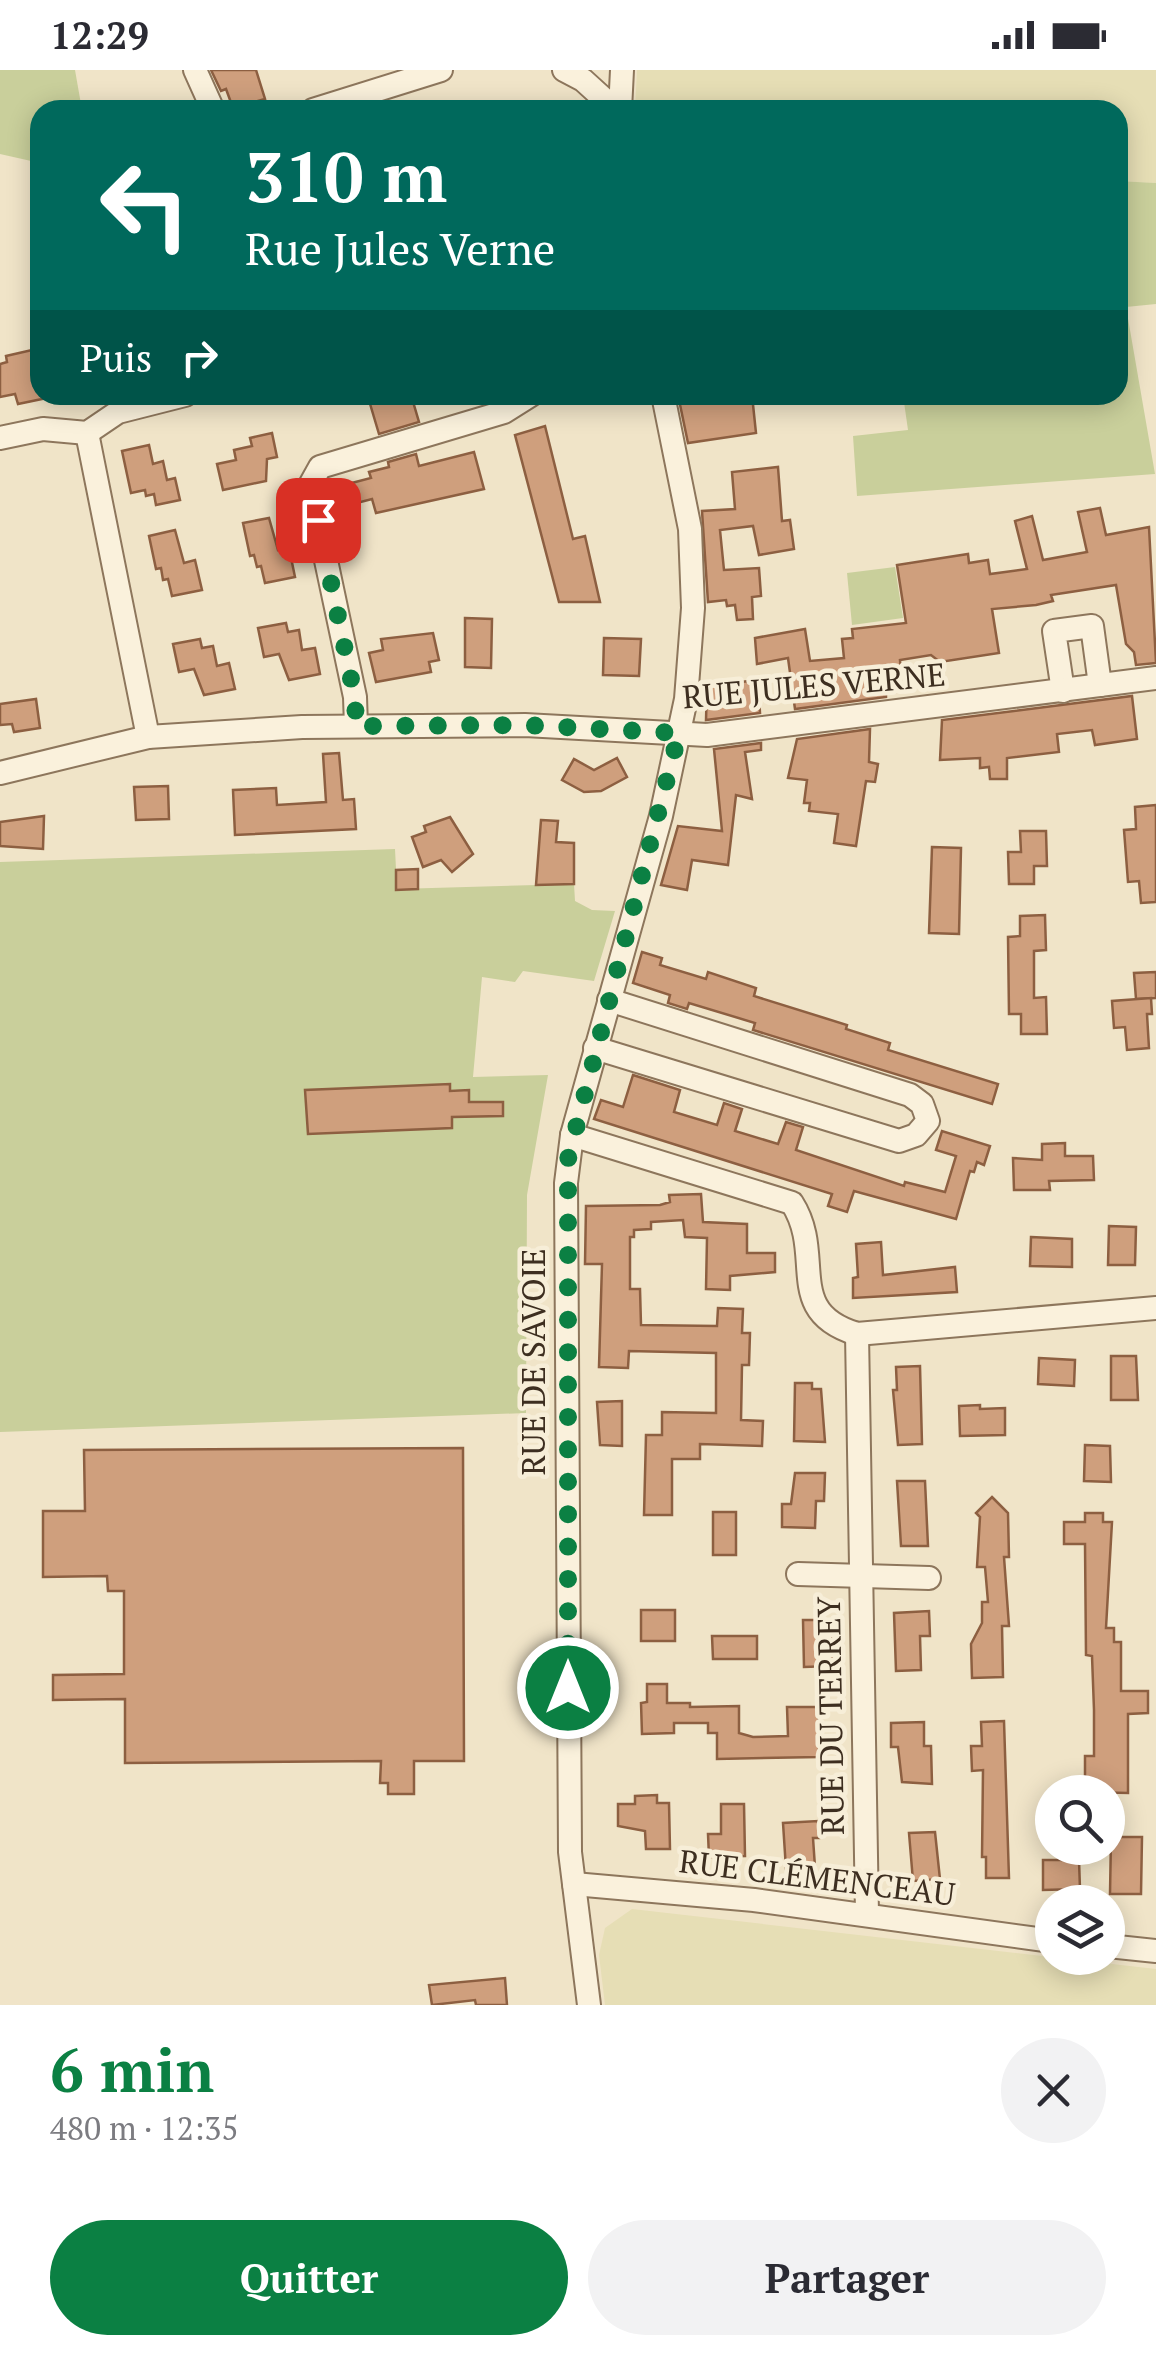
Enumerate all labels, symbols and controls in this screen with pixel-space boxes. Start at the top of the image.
text: 12:29 [50,10,149,60]
text: 310 m [245,129,447,222]
icon: left [80,140,210,270]
text: Rue Jules Verne [245,218,556,278]
icon: right [172,330,227,385]
text: Puis [80,333,152,383]
pin [276,478,361,563]
icon: arrive [291,493,346,548]
street label: RUE JULES VERNE [681,653,947,717]
street label: RUE DE SAVOIE [512,1248,554,1476]
street label: RUE DU TERREY [807,1596,853,1836]
position arrow [516,1636,620,1740]
map controls [1035,1775,1125,1975]
button: search [1035,1775,1125,1865]
street label: RUE CLÉMENCEAU [677,1839,958,1915]
button: layers [1035,1885,1125,1975]
text: 6 min [50,2030,214,2109]
button: close [1001,2038,1106,2143]
text: 480 m · 12:35 [50,2107,238,2149]
button: Quitter [50,2220,568,2335]
button: Partager [588,2220,1106,2335]

